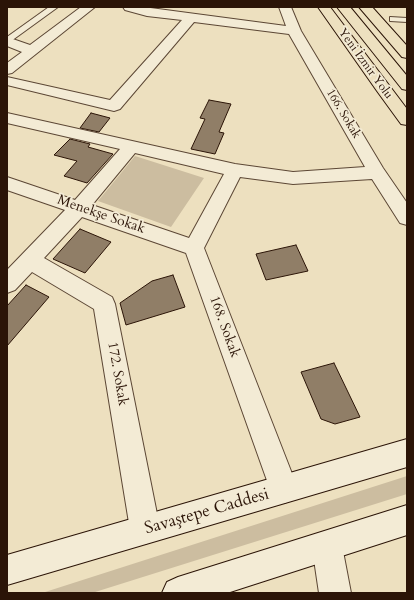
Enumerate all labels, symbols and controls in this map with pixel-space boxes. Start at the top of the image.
street label: Yeni İzmir Yolu [335,26,395,102]
street label: 166. Sokak [323,87,363,141]
street label: Menekşe Sokak [55,192,147,238]
street label: 168. Sokak [205,294,243,360]
street label: 172. Sokak [103,341,131,407]
street label: Savaştepe Caddesi [142,484,272,540]

